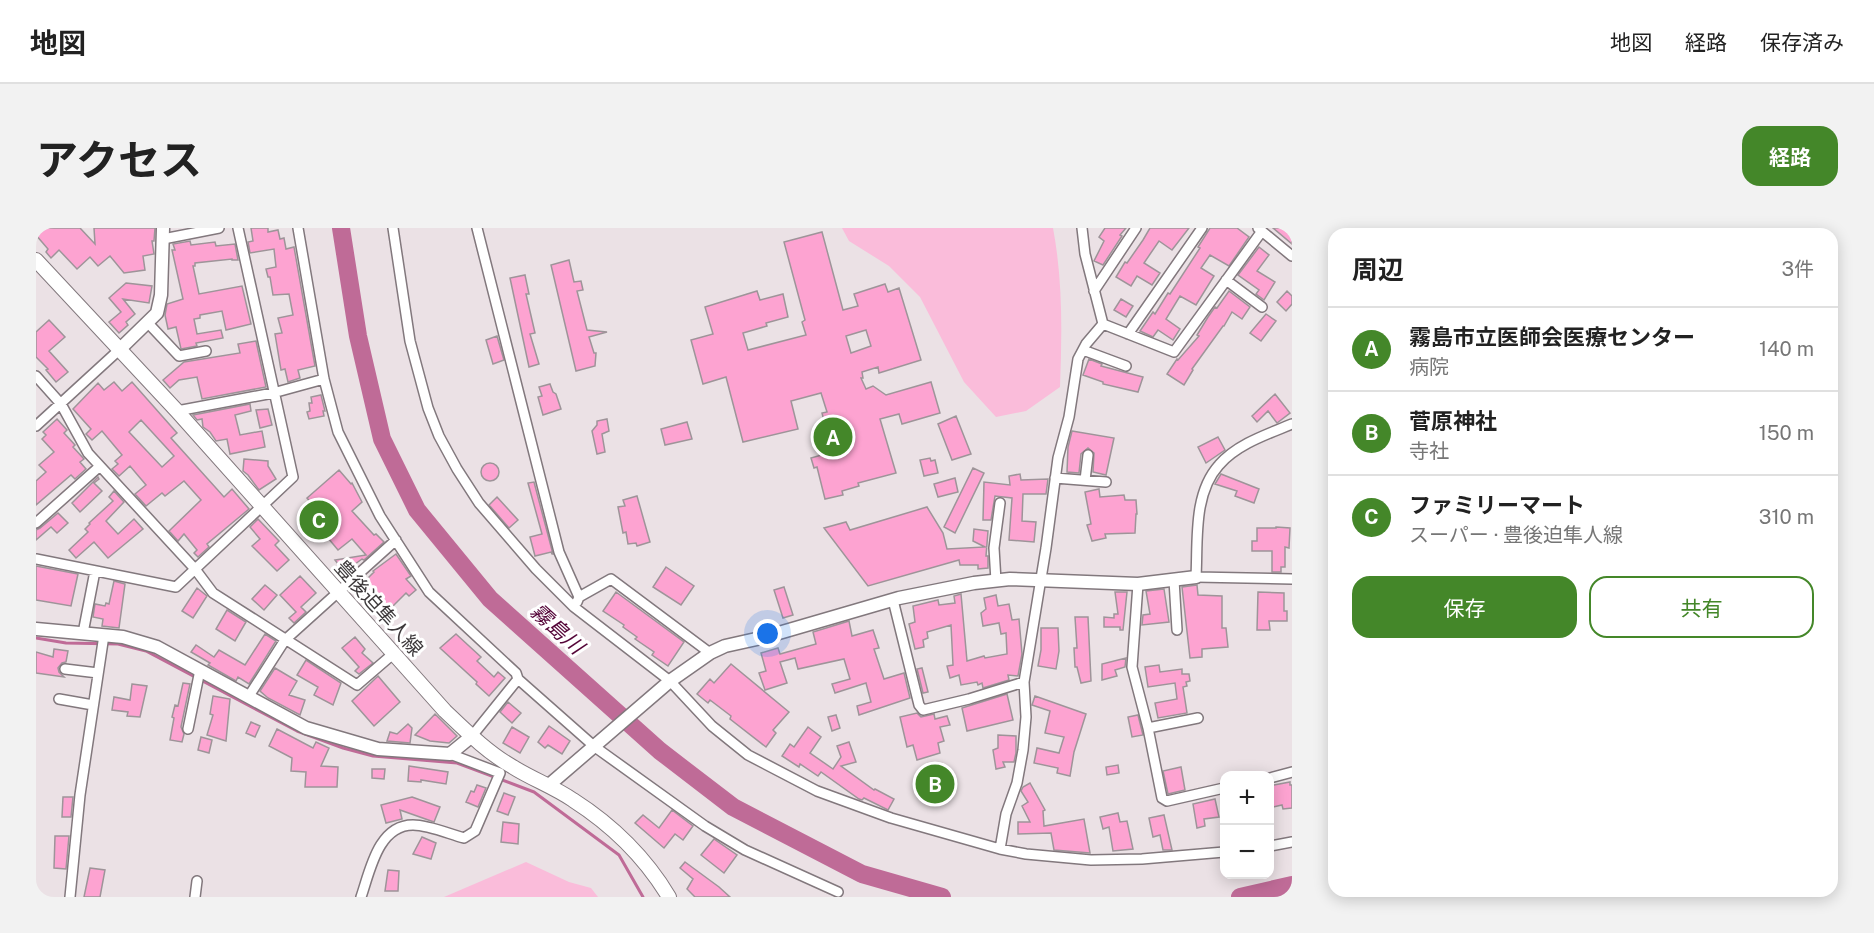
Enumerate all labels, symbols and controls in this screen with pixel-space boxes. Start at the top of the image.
text: 地図 [30,26,86,59]
text: 地図 [1610,30,1652,55]
text: 経路 [1685,30,1727,55]
text: 保存済み [1760,30,1844,55]
button: 経路 [1742,126,1838,186]
text: アクセス [36,135,202,184]
text: 周辺 [1352,254,1404,285]
text: 3件 [1781,257,1814,281]
text: 霧島市立医師会医療センター [1409,324,1695,350]
text: A [1364,337,1379,361]
text: 140 m [1759,337,1814,361]
text: 病院 [1409,355,1449,379]
text: 菅原神社 [1409,408,1497,434]
pin: A [814,414,852,460]
text: B [1365,421,1378,445]
text: 150 m [1759,421,1814,445]
text: 寺社 [1409,439,1449,463]
text: ファミリーマート [1409,492,1585,518]
pin: C [300,498,338,542]
text: C [1364,505,1379,529]
text: 310 m [1759,505,1814,529]
text: スーパー · 豊後迫隼人線 [1409,523,1623,547]
street label: 豊後迫隼人線 [330,555,428,661]
button: 保存 [1352,576,1577,638]
button: 共有 [1589,576,1814,638]
water label: 霧島川 [526,598,591,660]
your location [753,619,782,648]
pin: B [916,762,954,806]
map controls [1220,771,1274,879]
button: + [1220,771,1274,825]
button: − [1220,825,1274,879]

